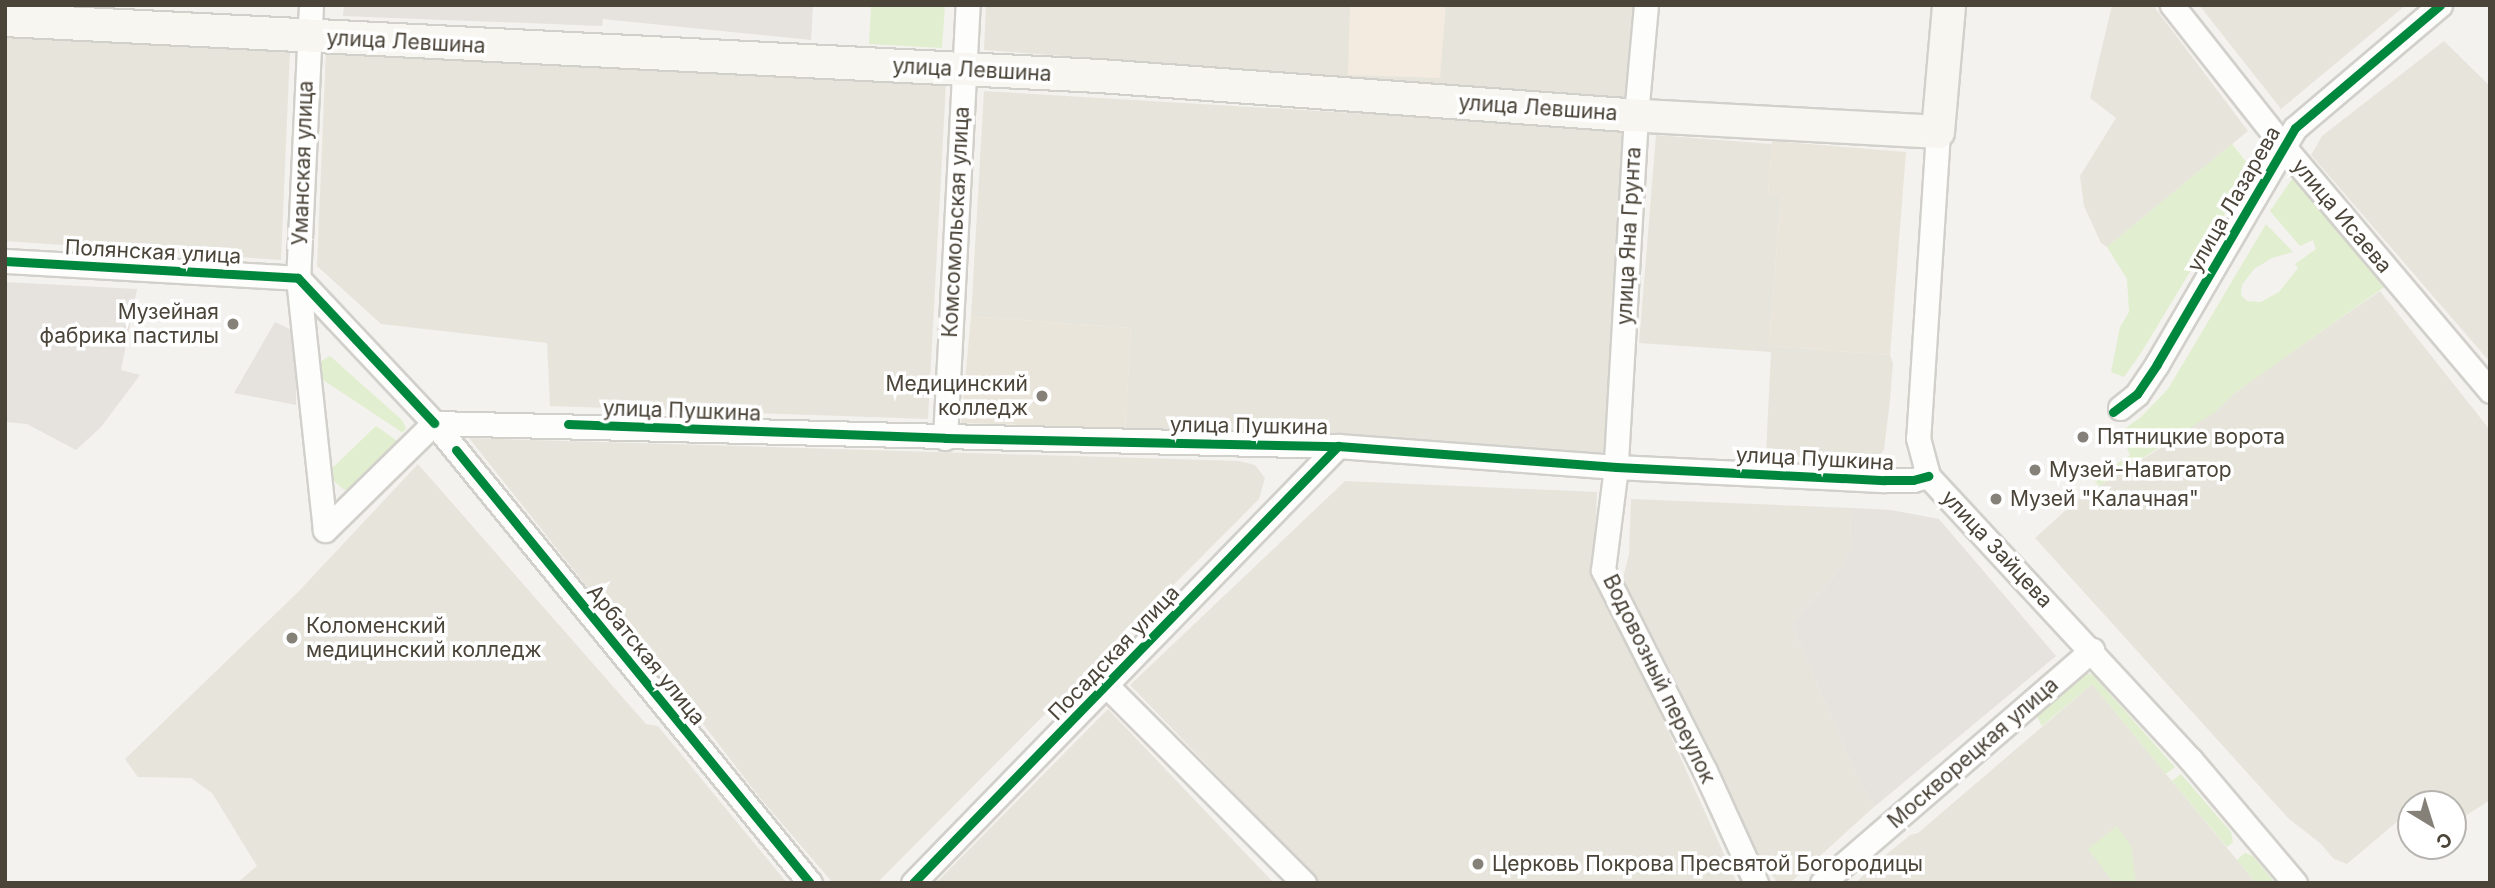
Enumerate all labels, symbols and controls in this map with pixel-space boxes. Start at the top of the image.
street label: улица Левшина [326,25,486,59]
street label: улица Левшина [892,53,1052,87]
street label: Уманская улица [288,80,318,246]
street label: улица Левшина [1458,90,1618,126]
street label: Комсомольская улица [937,106,975,338]
street label: улица Лазарева [2182,122,2286,276]
street label: улица Яна Грунта [1612,146,1646,326]
street label: улица Исаева [2287,154,2397,278]
street label: Полянская улица [64,235,242,269]
place label: Музейная фабрика пастилы [40,299,219,349]
marker: Музейная фабрика пастилы [225,316,241,332]
place label: Медицинский колледж [886,371,1028,421]
marker: Медицинский колледж [1034,388,1050,404]
street label: улица Пушкина [602,396,762,426]
street label: улица Пушкина [1170,412,1328,440]
place label: Пятницкие ворота [2097,424,2285,450]
marker: Пятницкие ворота [2075,429,2091,445]
street label: улица Пушкина [1735,442,1895,476]
place label: Музей-Навигатор [2049,457,2232,483]
marker: Музей-Навигатор [2027,462,2043,478]
street label: улица Зайцева [1936,485,2058,613]
place label: Музей "Калачная" [2010,486,2199,512]
marker: Музей "Калачная" [1988,491,2004,507]
street label: Водовозный переулок [1597,570,1721,788]
street label: Арбатская улица [582,580,710,730]
street label: Посадская улица [1043,580,1185,726]
place label: Коломенский медицинский колледж [306,613,542,663]
marker: Коломенский медицинский колледж [284,630,300,646]
street label: Москворецкая улица [1883,672,2063,834]
north arrow [2397,790,2467,860]
text: С [2431,827,2457,854]
place label: Церковь Покрова Пресвятой Богородицы [1492,851,1923,877]
marker: Церковь Покрова Пресвятой Богородицы [1470,856,1486,872]

